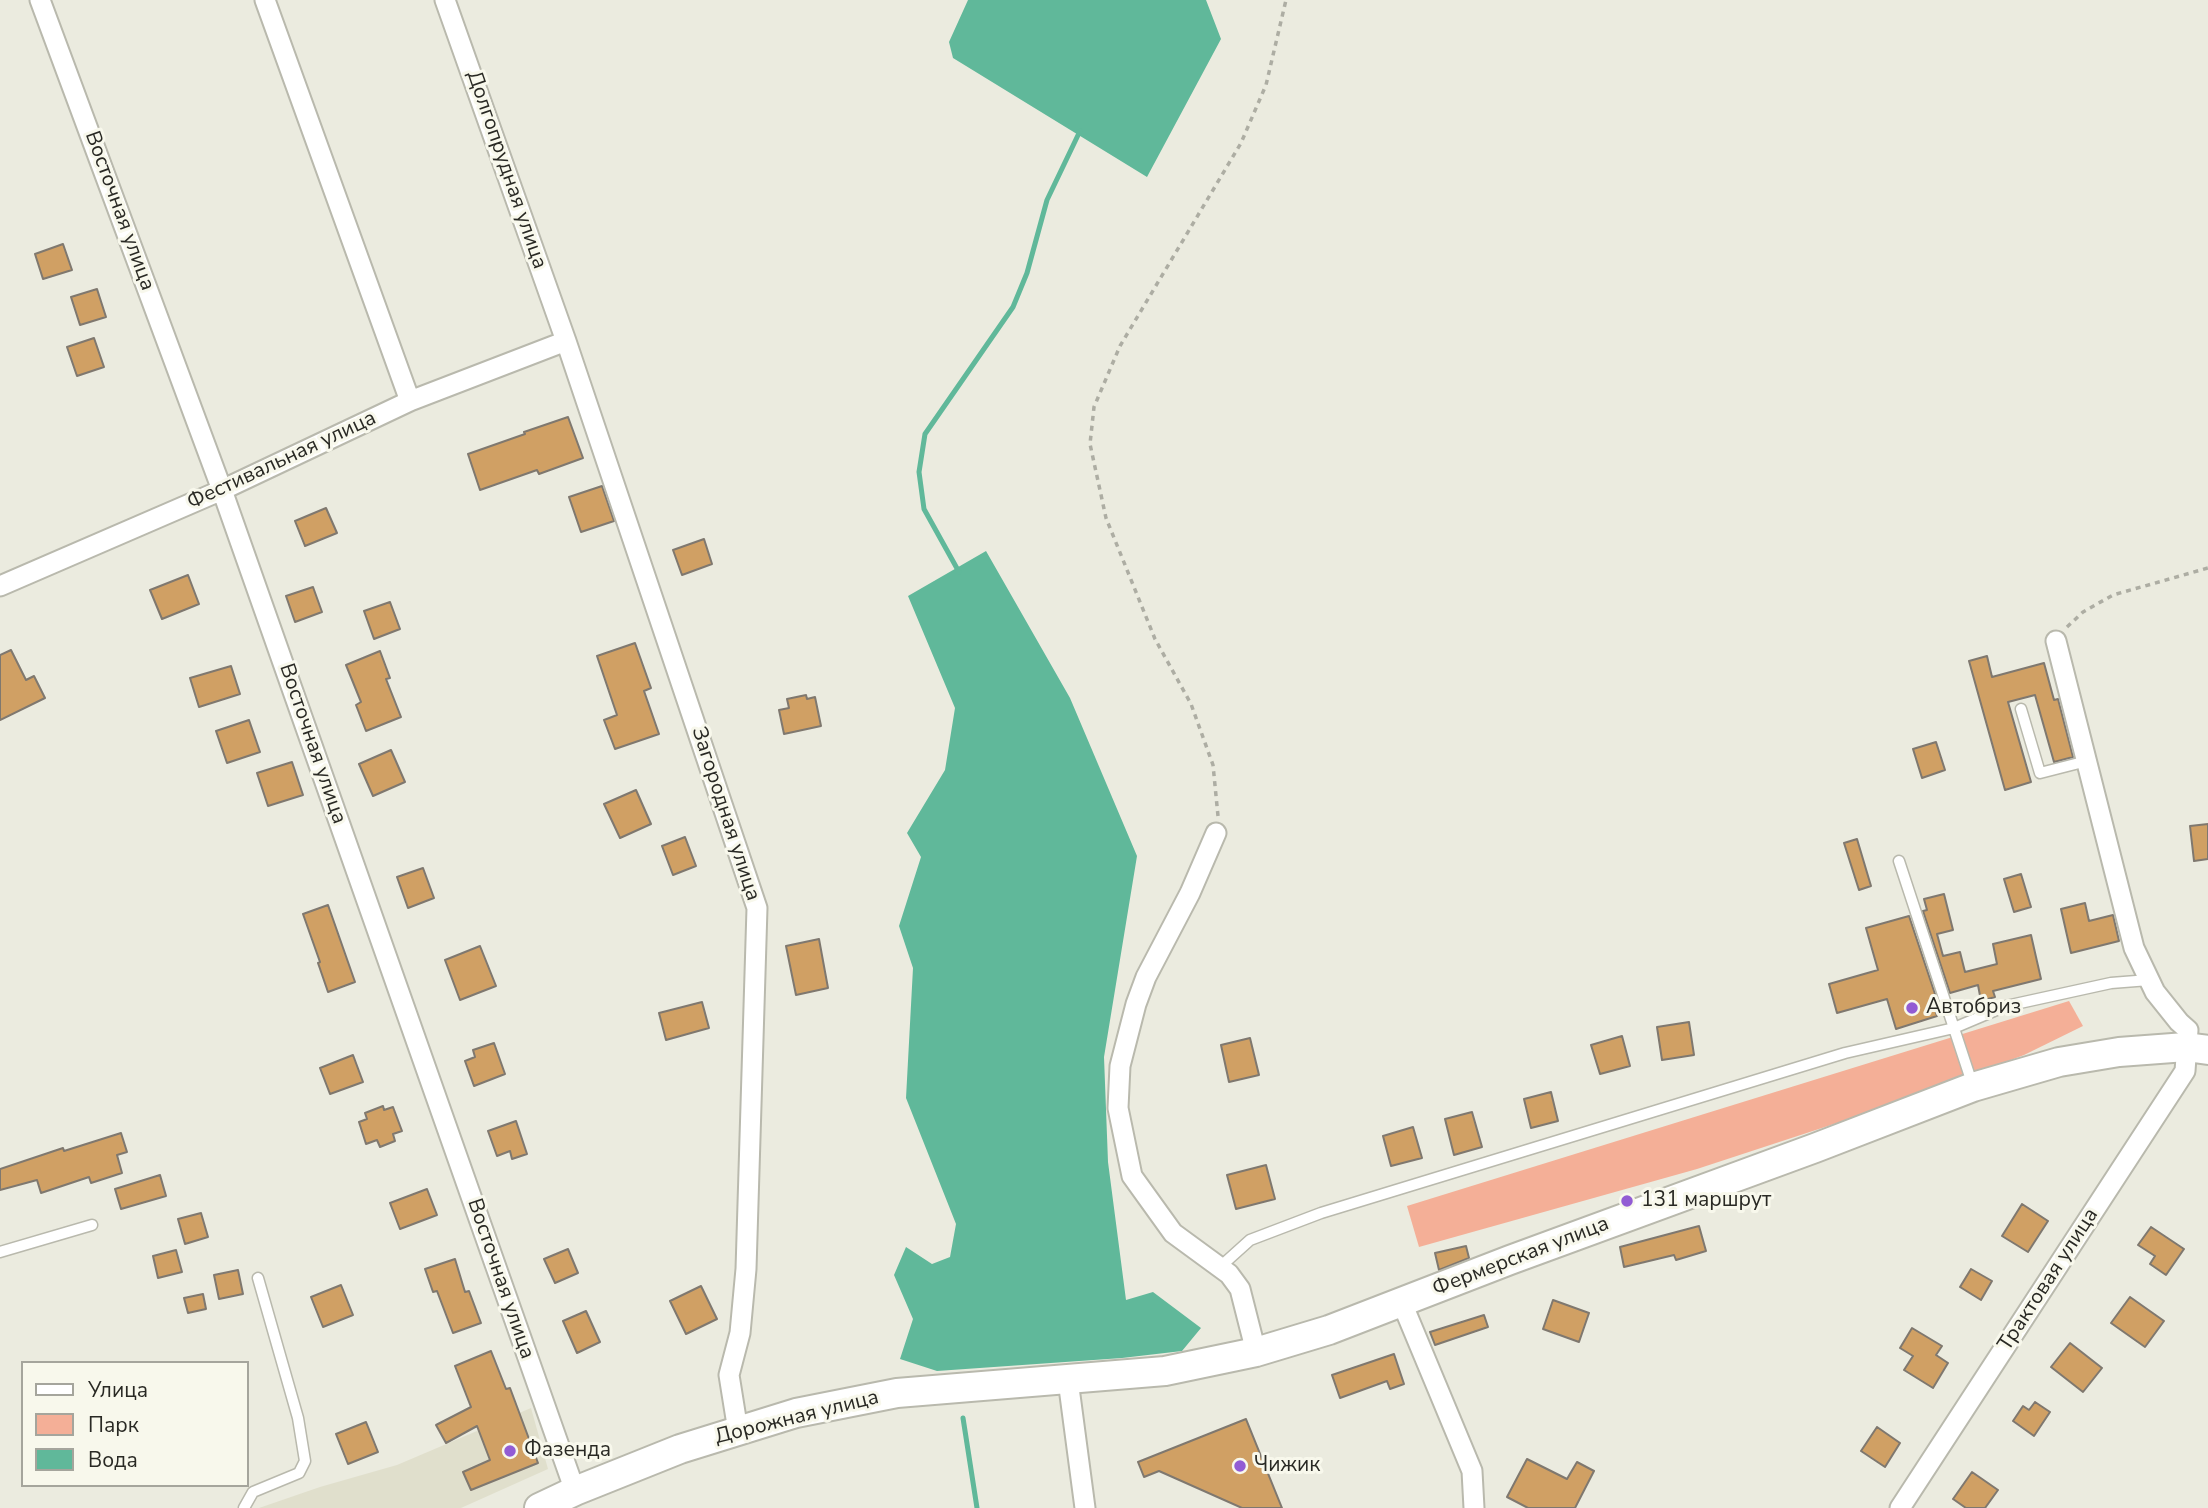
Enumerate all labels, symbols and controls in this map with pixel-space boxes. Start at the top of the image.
street label: Долгопрудная улица [460,68,552,272]
street label: Восточная улица [78,128,160,294]
street label: Фестивальная улица [183,406,381,516]
street label: Восточная улица [273,661,351,827]
street label: Загородная улица [685,724,765,904]
place label: Автобриз [1926,995,2021,1021]
marker: Автобриз [1904,1000,1920,1016]
place label: 131 маршрут [1641,1188,1771,1214]
marker: 131 маршрут [1619,1193,1635,1209]
street label: Восточная улица [461,1196,539,1362]
street label: Трактовая улица [1993,1204,2105,1356]
street label: Фермерская улица [1429,1212,1613,1302]
legend [21,1361,248,1487]
text: Улица [88,1376,148,1404]
street label: Дорожная улица [712,1385,882,1451]
text: Парк [88,1411,139,1439]
place label: Фазенда [524,1438,611,1464]
marker: Фазенда [502,1443,518,1459]
text: Вода [88,1446,138,1474]
place label: Чижик [1254,1453,1320,1479]
marker: Чижик [1232,1458,1248,1474]

